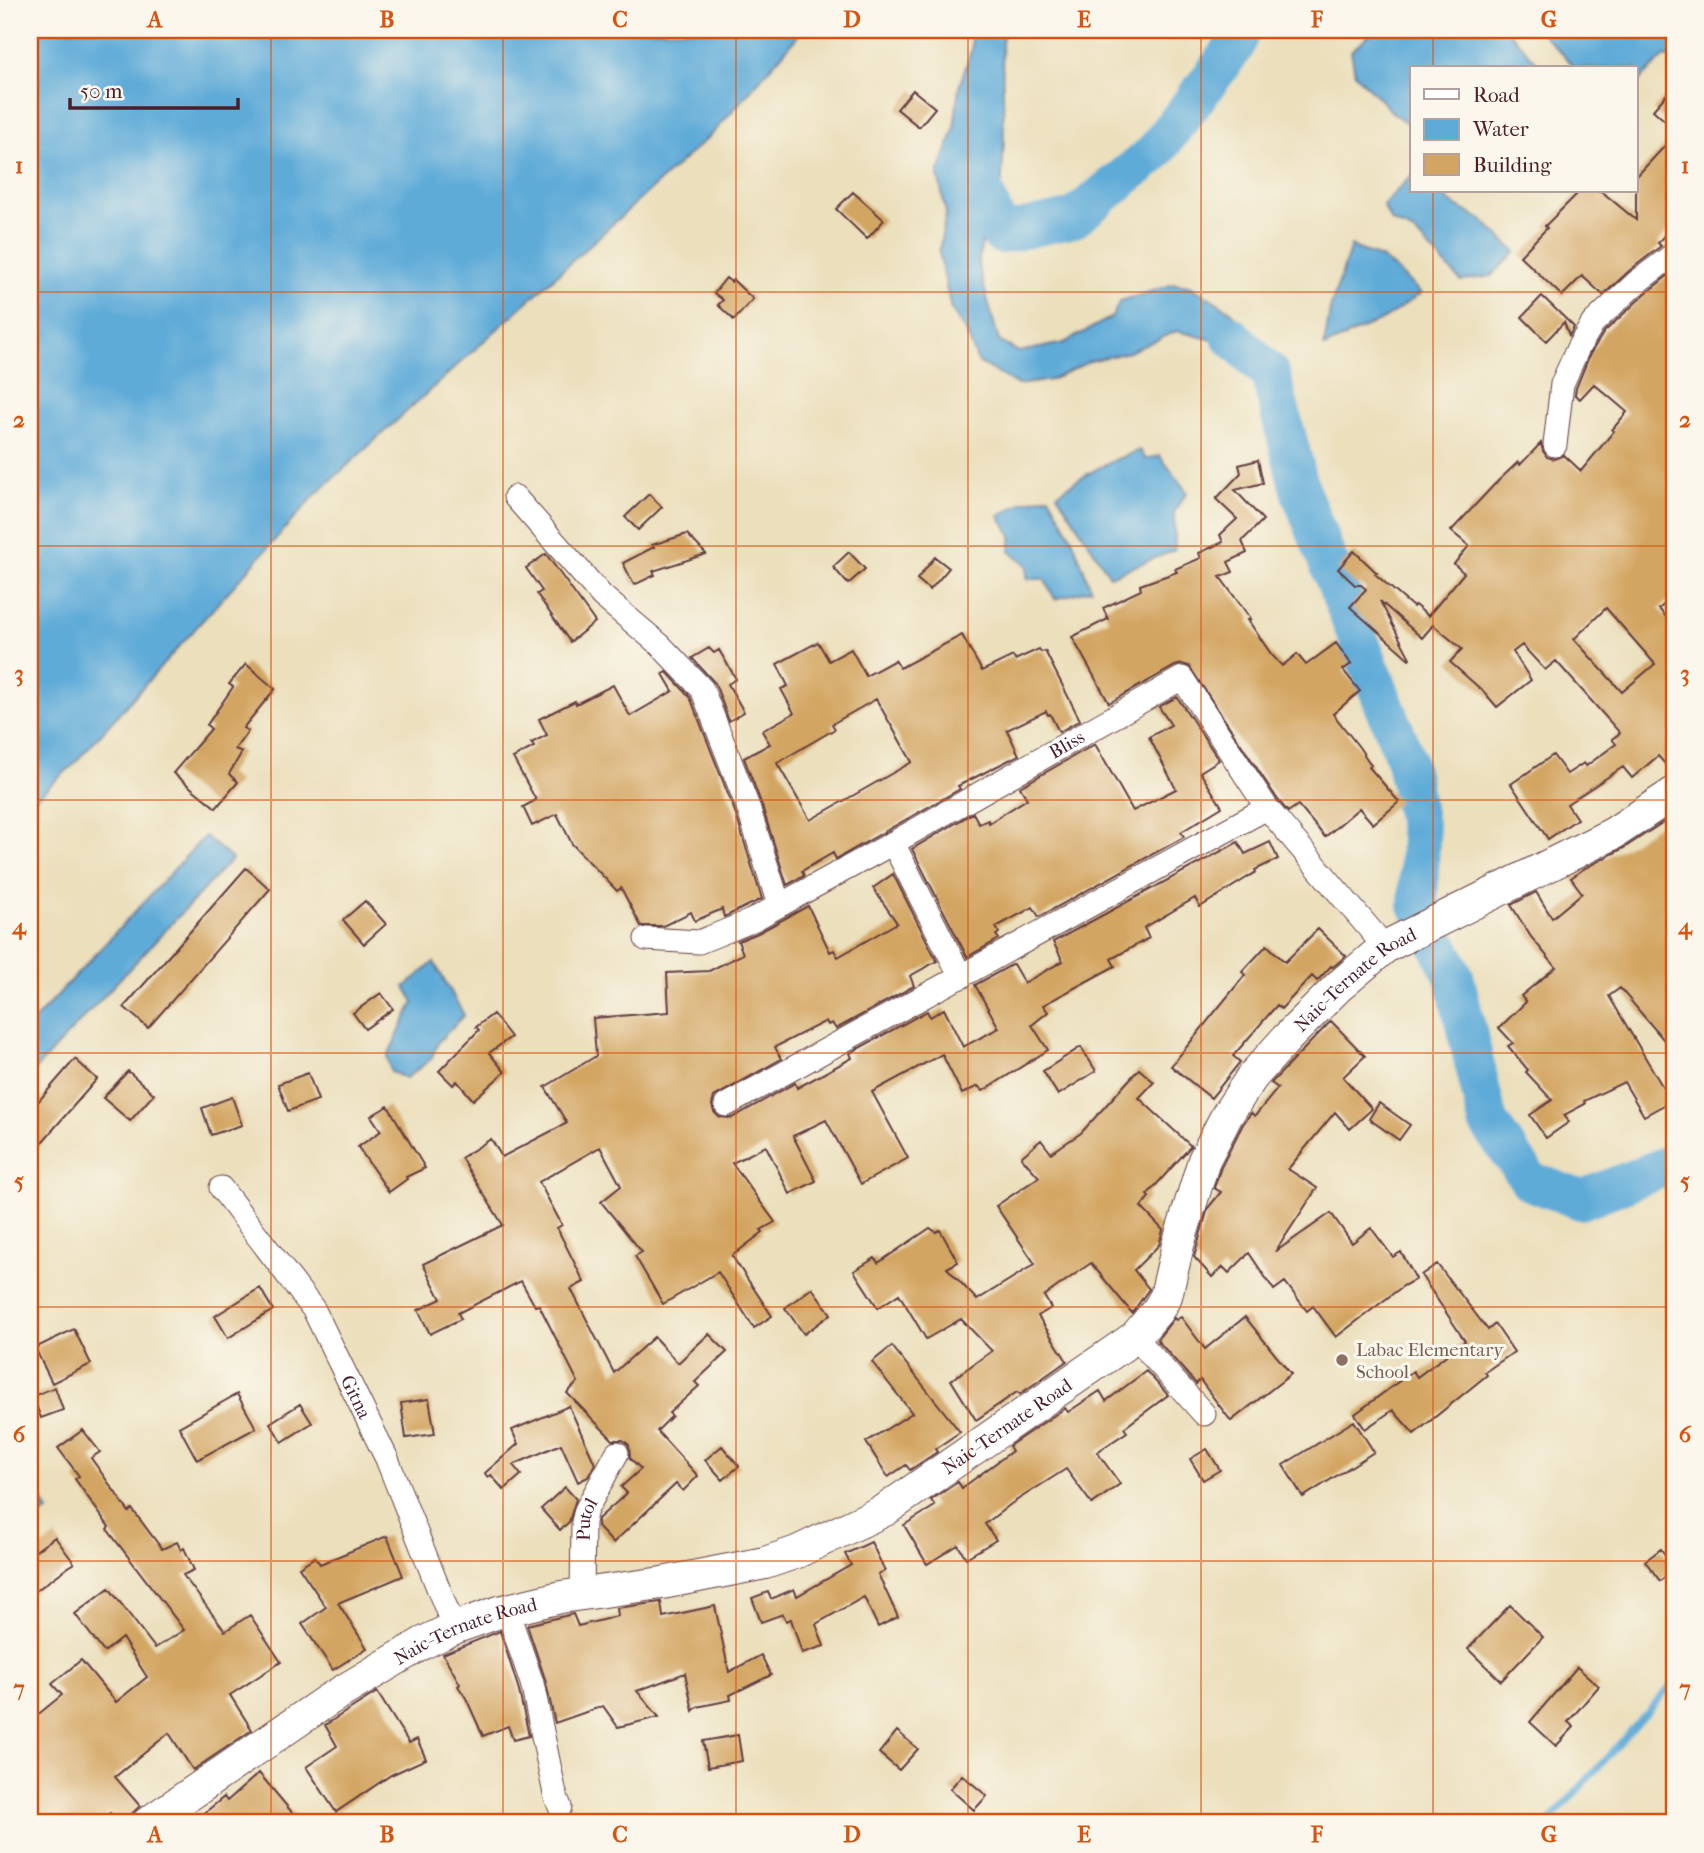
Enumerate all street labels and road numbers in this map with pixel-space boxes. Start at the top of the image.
street label: Bliss [1045,726,1089,764]
street label: Naic-Ternate Road [1290,923,1421,1036]
street label: Gitna [336,1372,376,1423]
street label: Naic-Ternate Road [938,1374,1077,1479]
street label: Putol [573,1494,603,1541]
street label: Naic-Ternate Road [390,1593,540,1670]

